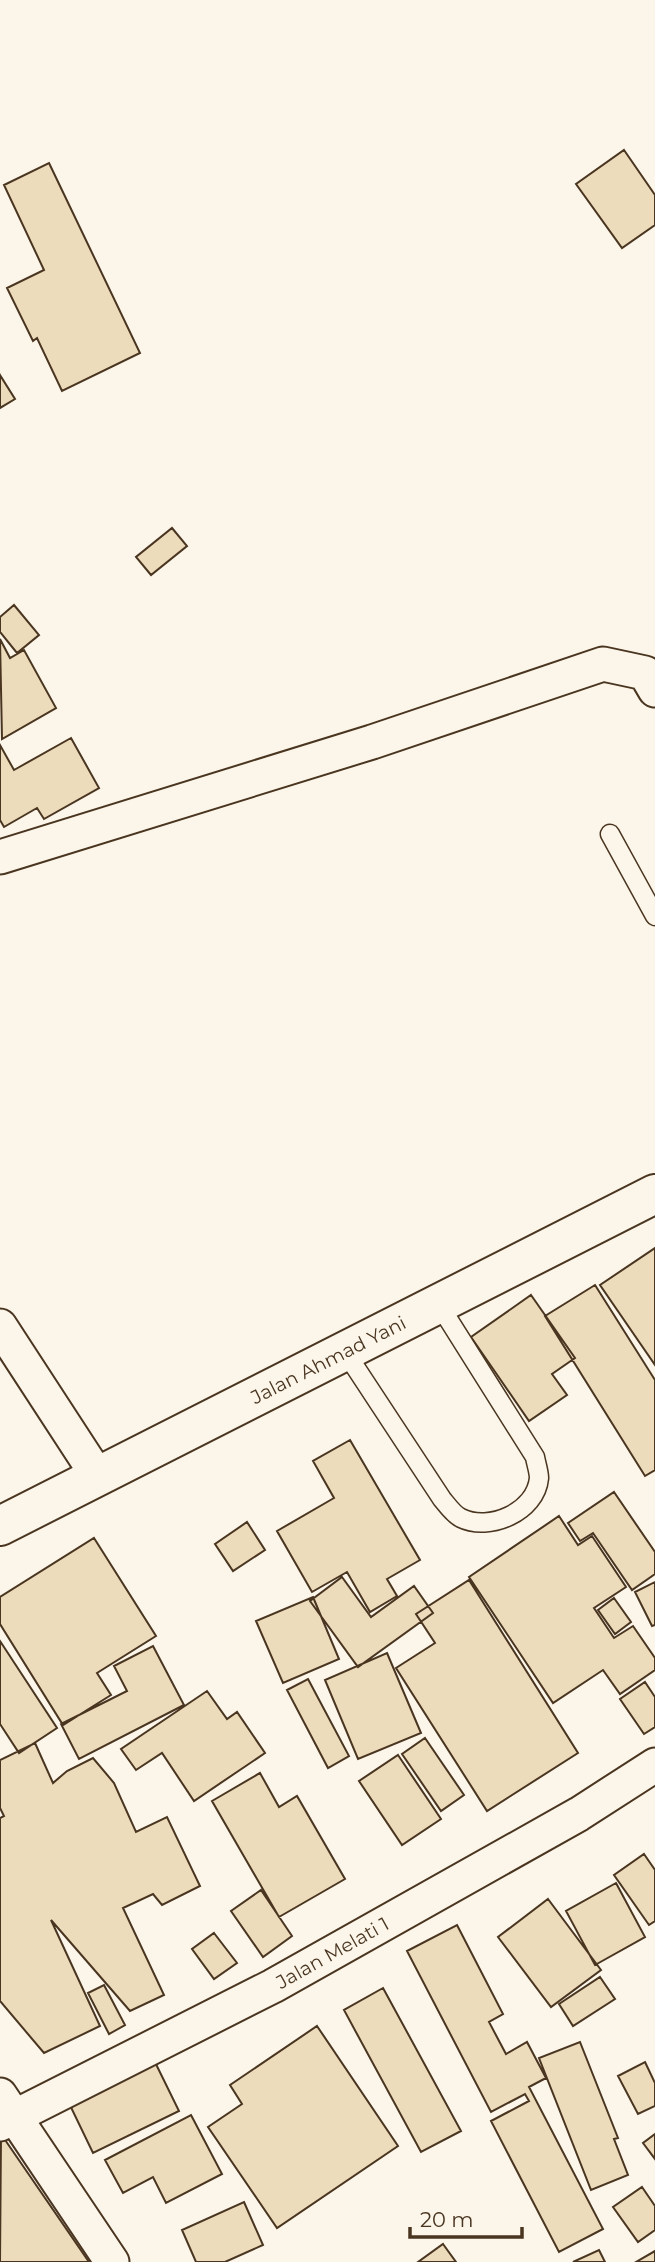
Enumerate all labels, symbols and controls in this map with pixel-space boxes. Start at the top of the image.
street label: Jalan Ahmad Yani [246,1311,410,1409]
street label: Jalan Melati 1 [271,1912,393,1994]
scale bar [410,2196,522,2240]
text: 20 m [420,2207,474,2232]

